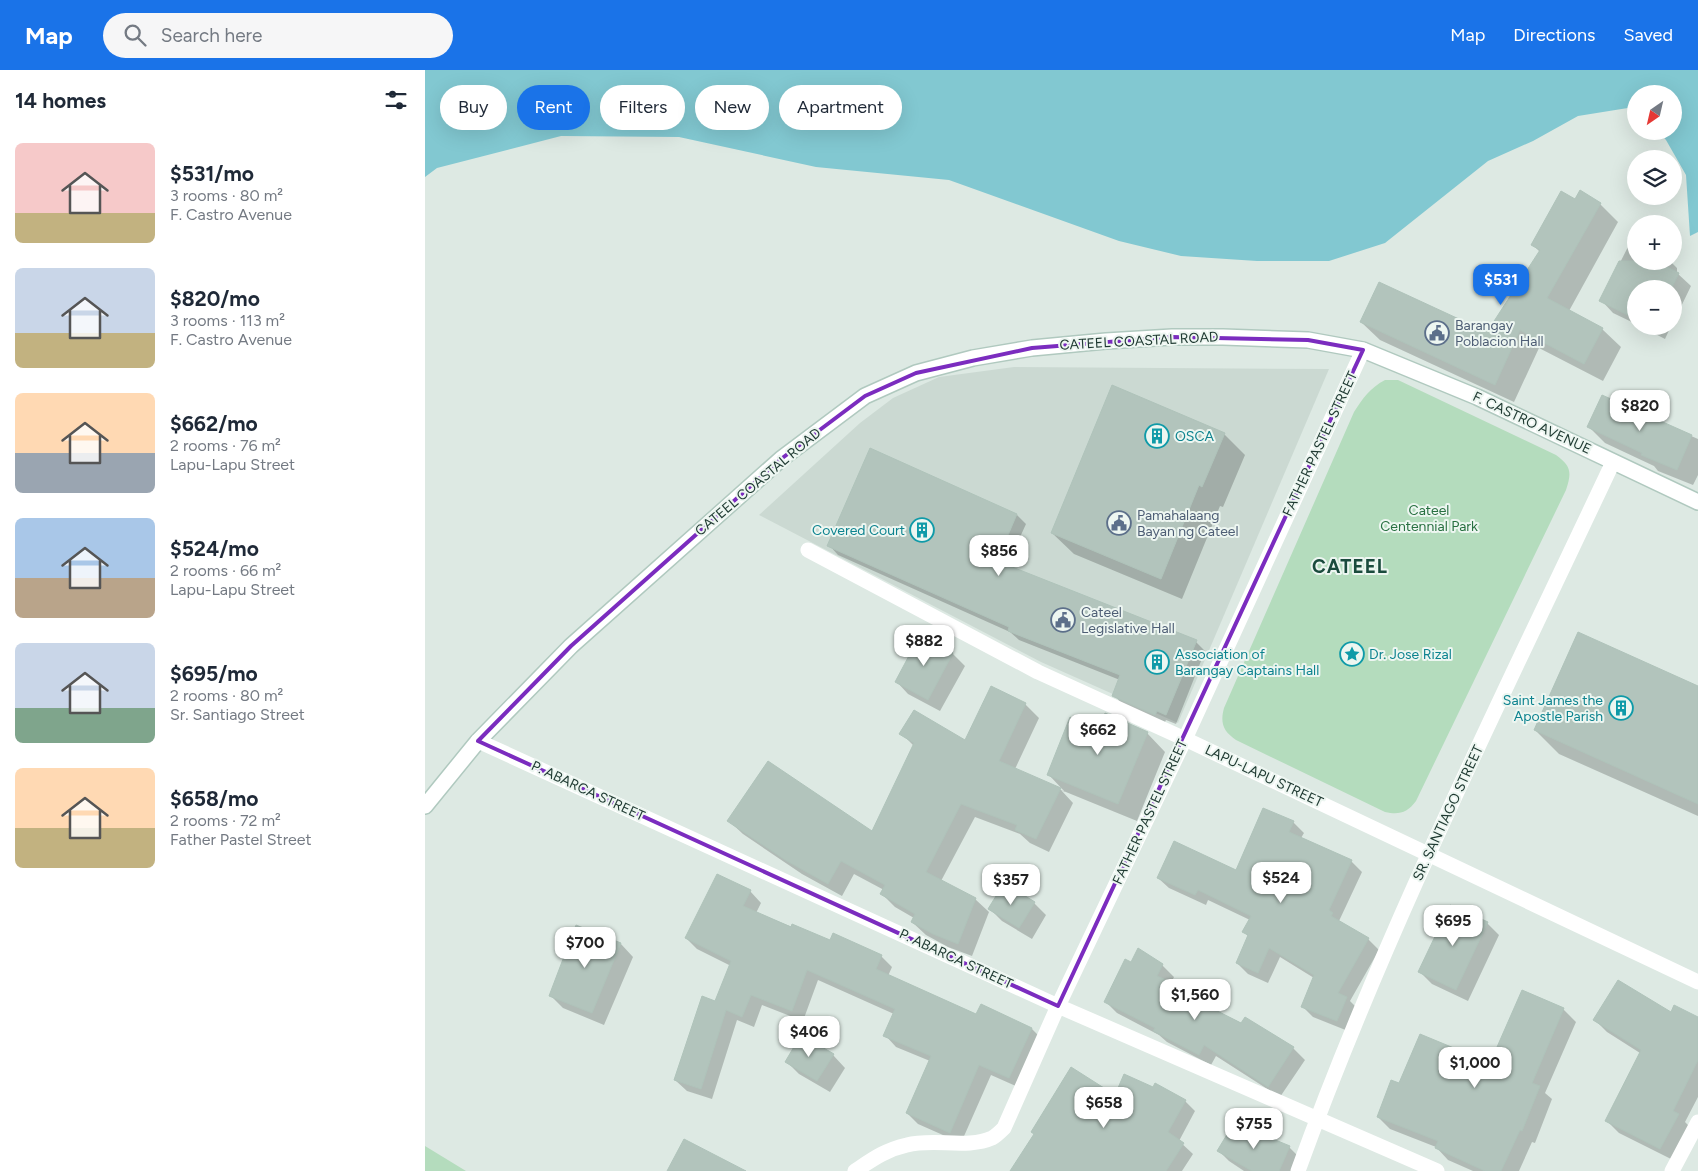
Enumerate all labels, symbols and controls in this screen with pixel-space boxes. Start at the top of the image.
search box [103,13,453,58]
text: Map [25,21,73,50]
icon: search [121,21,149,49]
text: Search here [161,24,262,47]
text: Map [1450,24,1485,46]
text: Directions [1513,24,1595,46]
text: Saved [1623,24,1673,46]
chip: Buy [440,85,507,130]
chip: Rent [517,85,590,130]
chip: Filters [600,85,685,130]
chip: New [695,85,769,130]
chip: Apartment [779,85,902,130]
north arrow [1627,85,1683,140]
map controls [1627,85,1682,335]
icon: filters [382,86,410,114]
text: 14 homes [15,88,106,113]
button: layers [1627,150,1682,205]
text: $531/mo [170,161,254,186]
icon: home [55,163,115,223]
text: 3 rooms · 80 m² [170,186,283,205]
text: F. Castro Avenue [170,205,292,224]
button: + [1627,215,1682,270]
pin: $531 [1471,264,1531,306]
text: $531 [1484,270,1518,289]
button: − [1627,280,1682,335]
text: $820/mo [170,286,260,311]
icon: home [55,288,115,348]
text: 3 rooms · 113 m² [170,311,285,330]
place label: Barangay Poblacion Hall [1455,317,1544,350]
public building icon: Barangay Poblacion Hall [1424,320,1450,346]
street label: CATEEL COASTAL ROAD [1059,328,1219,354]
text: F. Castro Avenue [170,330,292,349]
street label: FATHER PASTEL STREET [1279,369,1361,519]
street label: F. CASTRO AVENUE [1470,388,1594,458]
pin: $820 [1610,390,1670,432]
text: $820 [1621,396,1659,415]
text: $662/mo [170,411,258,436]
icon: home [55,413,115,473]
building icon: OSCA [1144,423,1170,449]
street label: CATEEL COASTAL ROAD [692,424,824,540]
place label: OSCA [1175,428,1215,445]
text: 2 rooms · 76 m² [170,436,281,455]
text: Lapu-Lapu Street [170,455,295,474]
park label: Cateel Centennial Park [1380,502,1478,535]
place label: Pamahalaang Bayan ng Cateel [1137,507,1239,540]
public building icon: Pamahalaang Bayan ng Cateel [1106,510,1132,536]
building icon: Covered Court [909,517,935,543]
place label: Covered Court [812,522,905,539]
pin: $856 [969,534,1029,577]
text: $524/mo [170,536,259,561]
icon: home [55,538,115,598]
text: $856 [980,541,1018,560]
district label: CATEEL [1312,555,1388,578]
text: 2 rooms · 66 m² [170,561,281,580]
text: Lapu-Lapu Street [170,580,295,599]
place label: Cateel Legislative Hall [1081,604,1175,637]
public building icon: Cateel Legislative Hall [1050,607,1076,633]
pin: $882 [894,624,954,667]
text: $882 [905,631,943,650]
place icon: Dr. Jose Rizal [1339,641,1365,667]
place label: Association of Barangay Captains Hall [1175,646,1319,679]
place label: Dr. Jose Rizal [1369,646,1452,663]
building icon: Association of Barangay Captains Hall [1144,649,1170,675]
text: $695/mo [170,661,258,686]
icon: home [55,663,115,723]
text: 2 rooms · 80 m² [170,686,283,705]
place label: Saint James the Apostle Parish [1503,692,1603,725]
building icon: Saint James the Apostle Parish [1608,695,1634,721]
text: Sr. Santiago Street [170,705,305,724]
pin: $662 [1068,714,1128,756]
text: $662 [1080,720,1116,739]
street label: FATHER PASTEL STREET [1109,737,1191,887]
street label: LAPU-LAPU STREET [1202,741,1326,811]
street label: SR. SANTIAGO STREET [1409,742,1487,884]
street label: P. ABARCA STREET [529,757,648,825]
text: $658/mo [170,786,258,811]
icon: home [55,788,115,848]
text: 2 rooms · 72 m² [170,811,281,830]
text: Father Pastel Street [170,830,312,849]
pin: $524 [1251,862,1311,904]
pin: $357 [981,864,1041,906]
text: $524 [1262,868,1300,887]
text: $357 [993,870,1029,889]
pin: $695 [1423,904,1483,947]
text: $695 [1435,911,1471,930]
street label: P. ABARCA STREET [897,925,1016,993]
pin: $700 [555,926,615,969]
text: $700 [566,933,604,952]
pin: $1,560 [1154,978,1236,1021]
text: $1,560 [1171,985,1219,1004]
pin: $406 [779,1016,839,1058]
text: $406 [790,1022,828,1041]
pin: $1,000 [1434,1046,1516,1089]
text: $1,000 [1450,1053,1500,1072]
pin: $658 [1074,1086,1134,1129]
text: $658 [1085,1093,1123,1112]
pin: $755 [1224,1108,1284,1150]
text: $755 [1236,1114,1272,1133]

